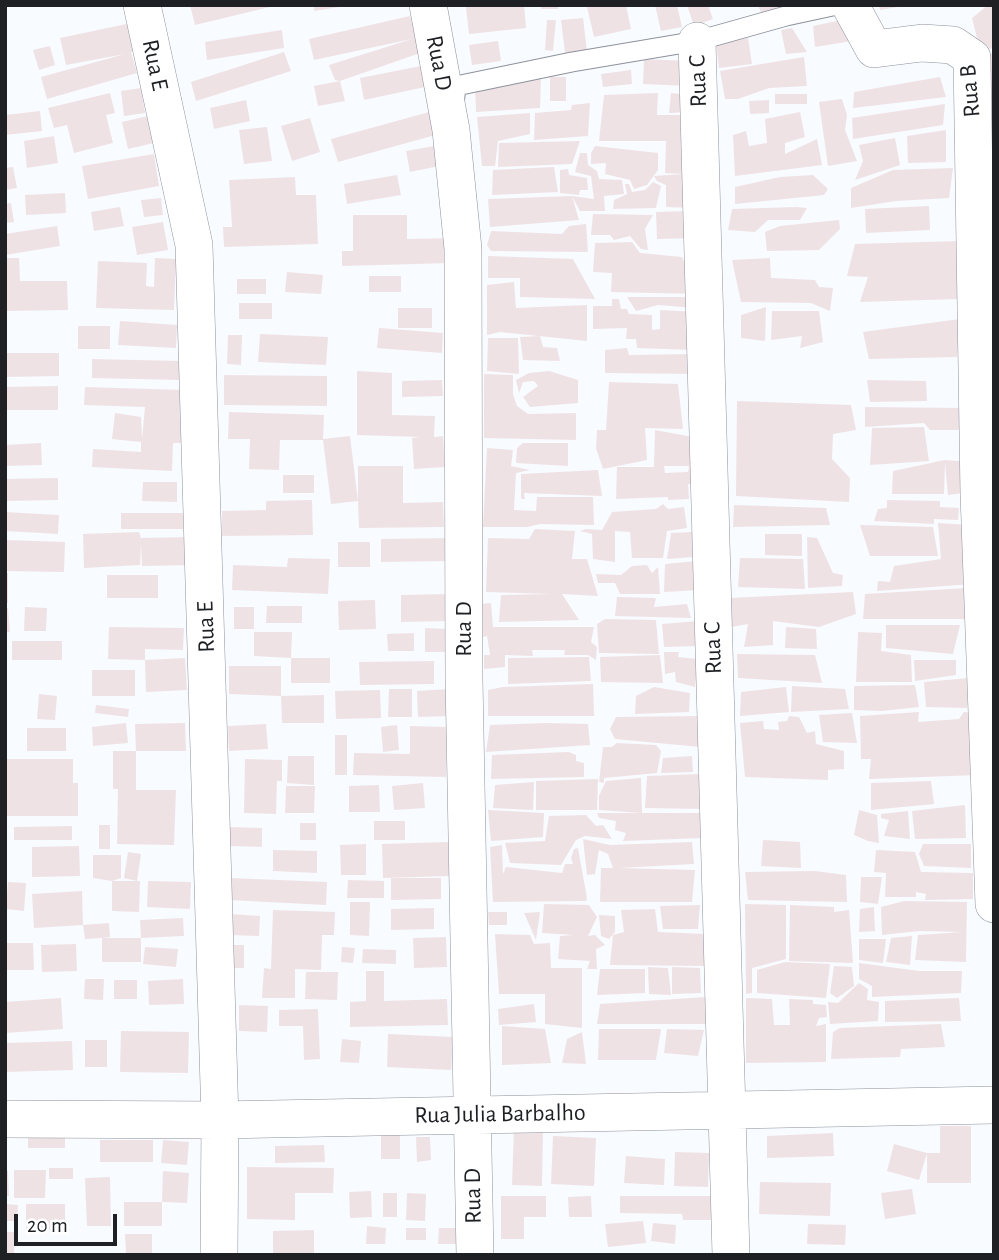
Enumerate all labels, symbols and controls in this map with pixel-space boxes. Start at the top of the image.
street label: Rua D [420,33,458,93]
street label: Rua E [136,37,174,93]
street label: Rua C [683,54,713,108]
street label: Rua B [953,63,987,119]
street label: Rua E [191,601,221,653]
street label: Rua D [450,601,478,657]
street label: Rua C [698,621,728,675]
street label: Rua Julia Barbalho [414,1098,586,1130]
street label: Rua D [458,1168,488,1224]
scale bar [18,1200,121,1244]
text: 20 m [27,1215,68,1236]

